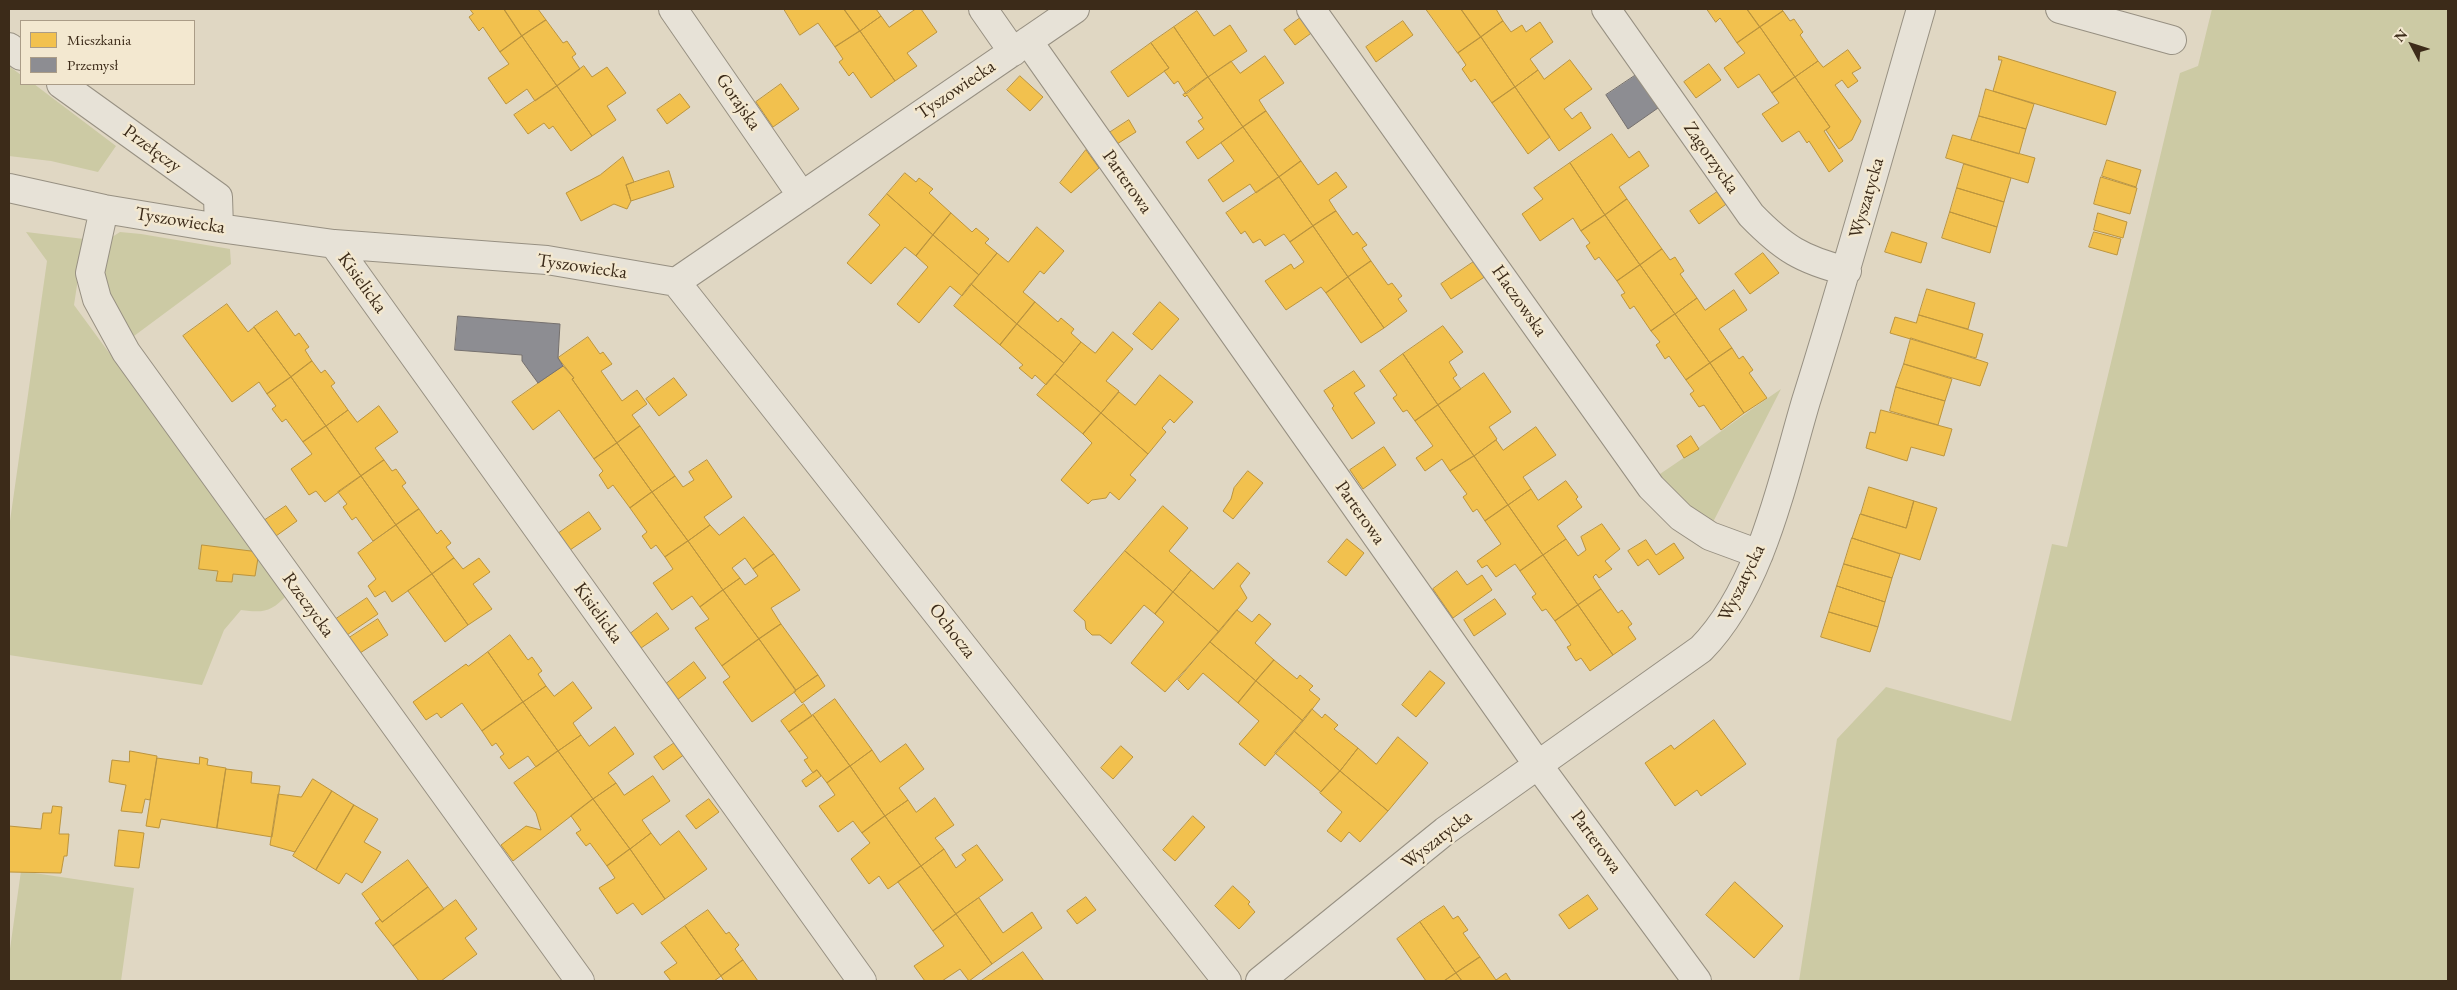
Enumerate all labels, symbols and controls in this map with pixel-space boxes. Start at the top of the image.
legend [20,20,195,85]
north arrow [2387,20,2437,70]
text: N [2390,25,2411,45]
text: Mieszkania [67,30,131,49]
text: Przemysł [67,55,118,74]
street label: Tyszowiecka [912,55,1000,125]
street label: Gorajska [710,69,766,135]
street label: Zagorzycka [1678,118,1744,198]
street label: Przełęczy [118,120,186,178]
street label: Parterowa [1097,146,1157,218]
street label: Wyszatycka [1845,155,1889,241]
street label: Tyszowiecka [133,203,227,239]
street label: Kisielicka [332,248,392,318]
street label: Tyszowiecka [536,249,628,285]
street label: Haczowska [1486,261,1552,341]
street label: Parterowa [1330,477,1390,549]
street label: Wyszatycka [1714,541,1770,625]
street label: Rzeczycka [277,568,339,642]
street label: Kisielicka [568,578,628,648]
street label: Ochocza [923,599,981,663]
street label: Wyszatycka [1397,806,1477,874]
street label: Parterowa [1565,806,1627,878]

